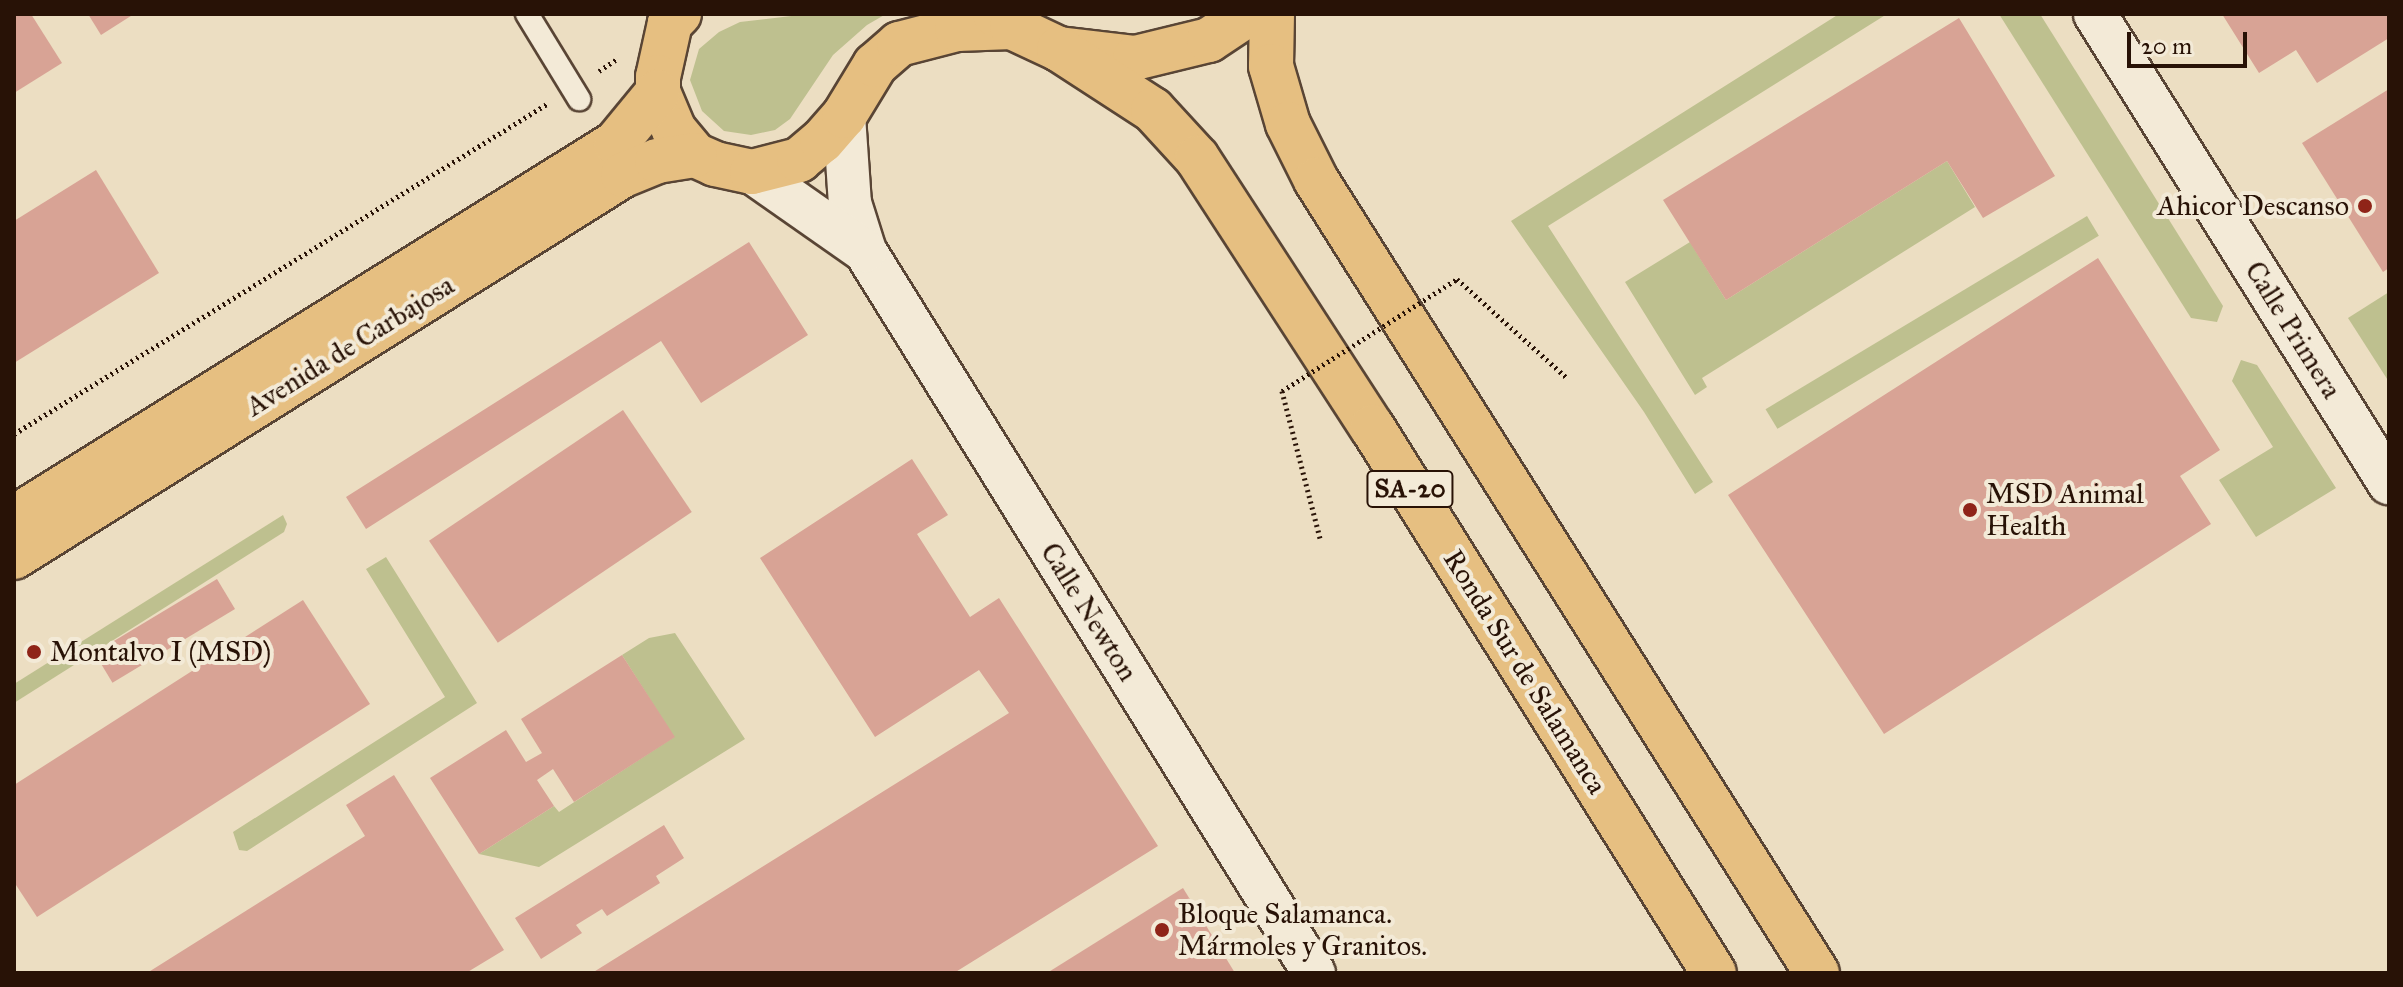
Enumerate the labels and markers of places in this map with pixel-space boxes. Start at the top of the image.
place label: Ahicor Descanso [2157,189,2349,223]
marker: Ahicor Descanso [2356,197,2374,215]
place label: MSD Animal Health [1986,477,2144,543]
marker: MSD Animal Health [1961,501,1979,519]
place label: Montalvo I (MSD) [50,635,271,669]
marker: Montalvo I (MSD) [25,643,43,661]
place label: Bloque Salamanca. Mármoles y Granitos. [1178,897,1427,963]
marker: Bloque Salamanca. Mármoles y Granitos. [1153,921,1171,939]

